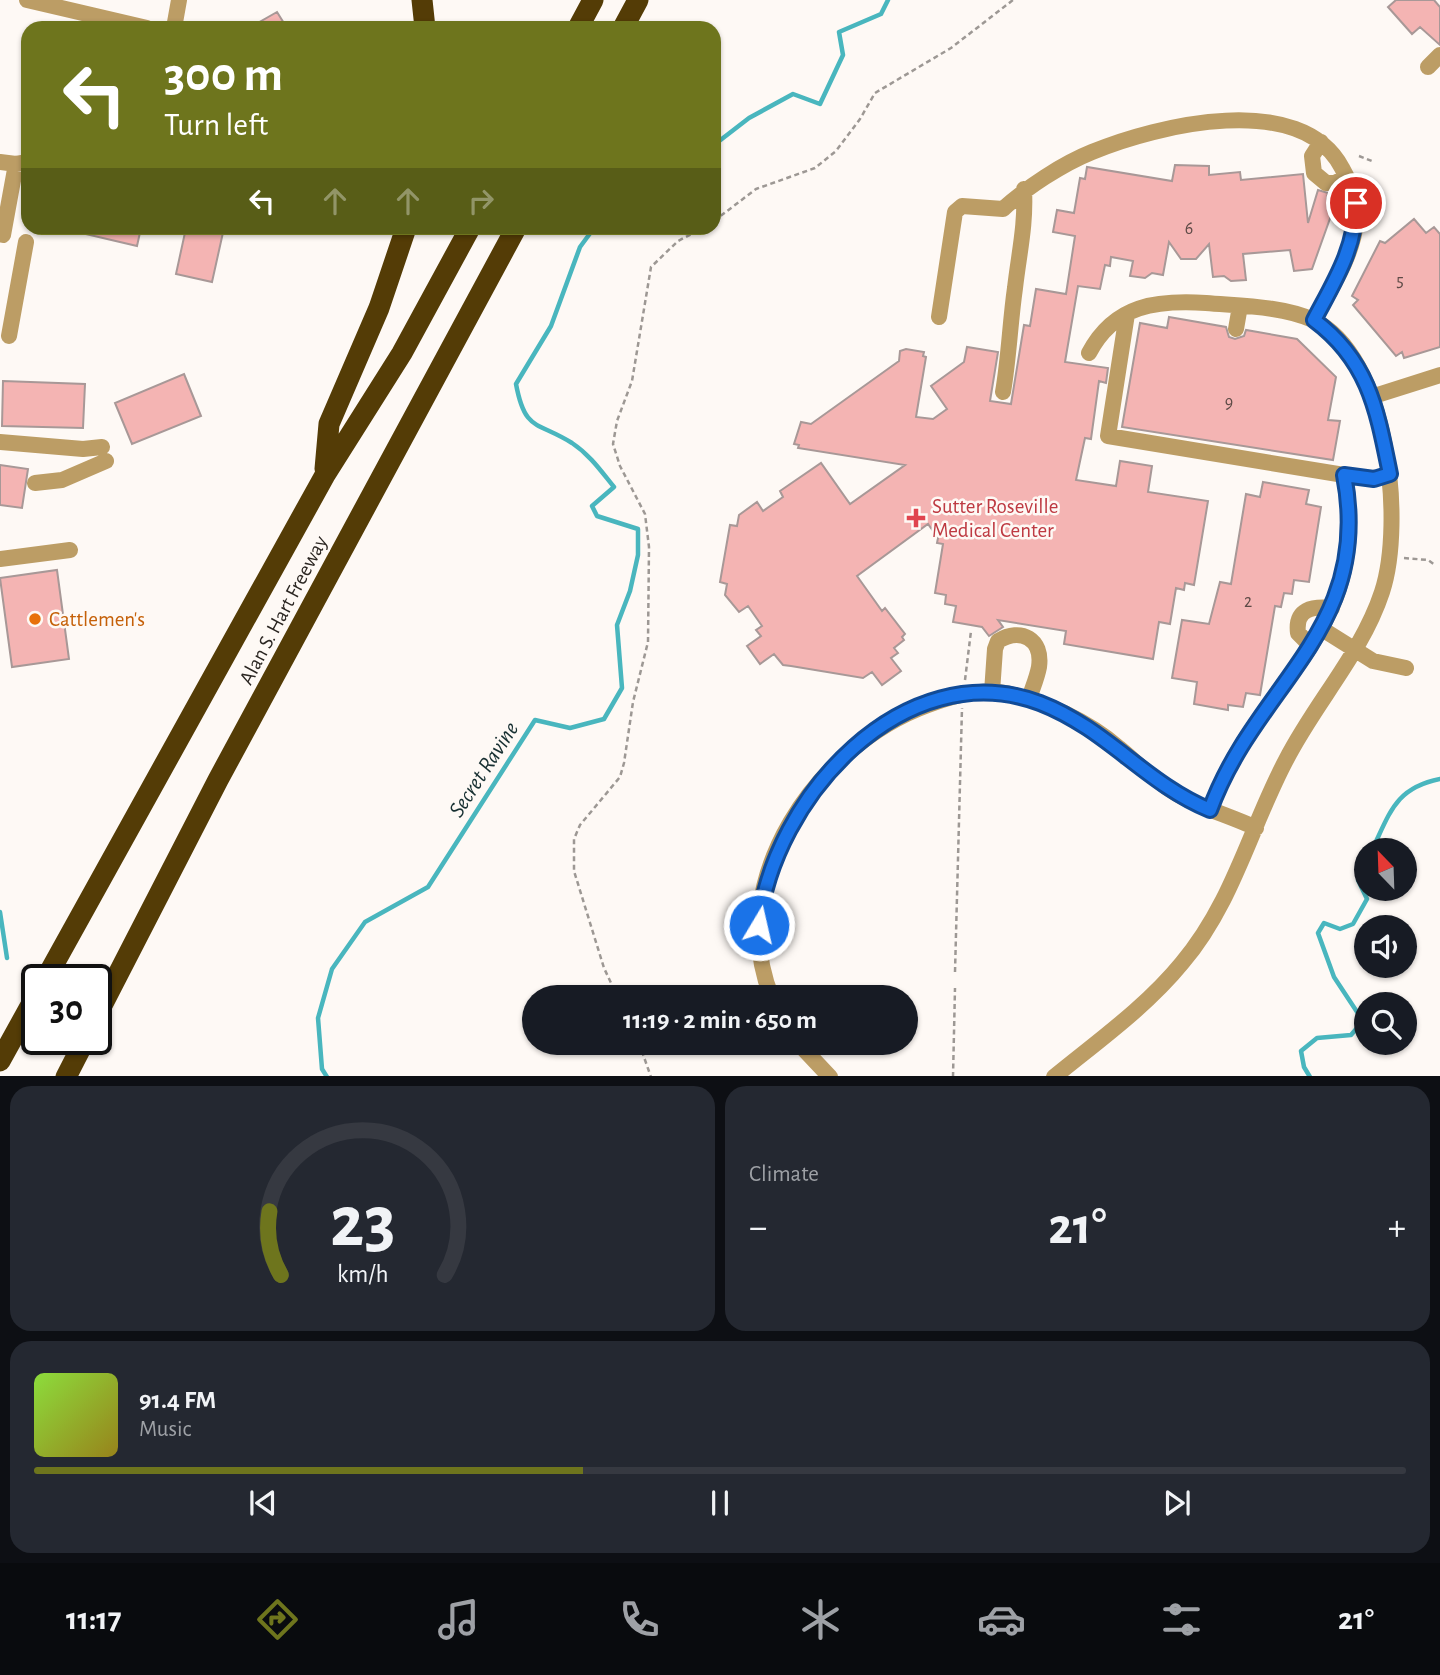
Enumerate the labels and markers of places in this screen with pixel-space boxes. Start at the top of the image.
pin [1326,173,1386,233]
place label: Sutter Roseville Medical Center [932,496,1058,541]
marker: Sutter Roseville Medical Center [906,508,926,528]
place label: Cattlemen's [49,609,145,630]
marker: Cattlemen's [27,611,43,627]

